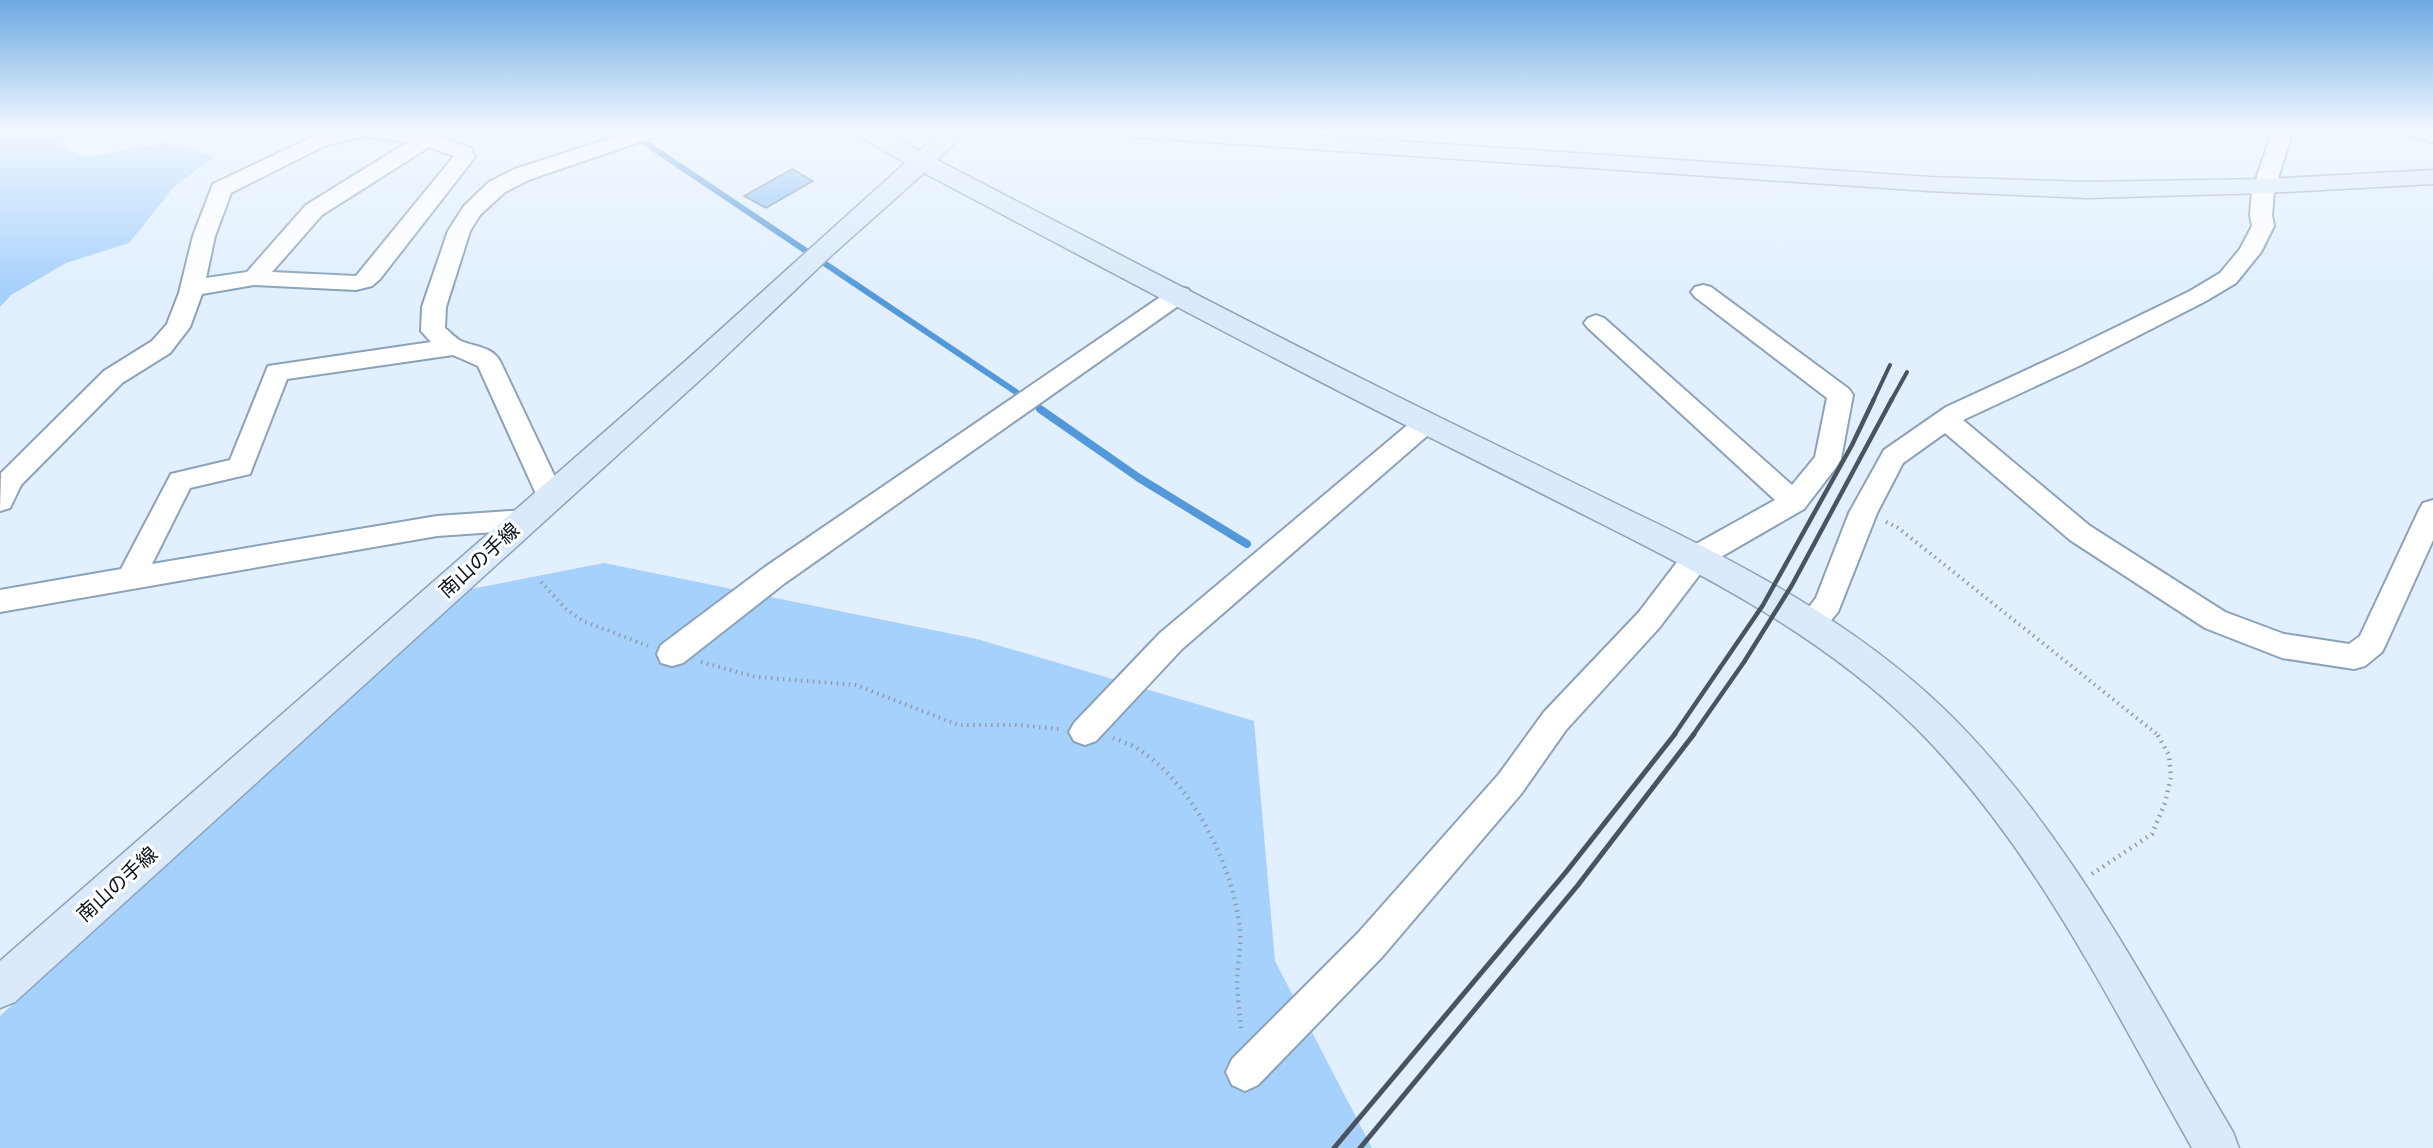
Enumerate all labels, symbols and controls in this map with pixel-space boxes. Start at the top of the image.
street label: 南山の手線 [434,518,524,602]
street label: 南山の手線 [72,842,162,926]

